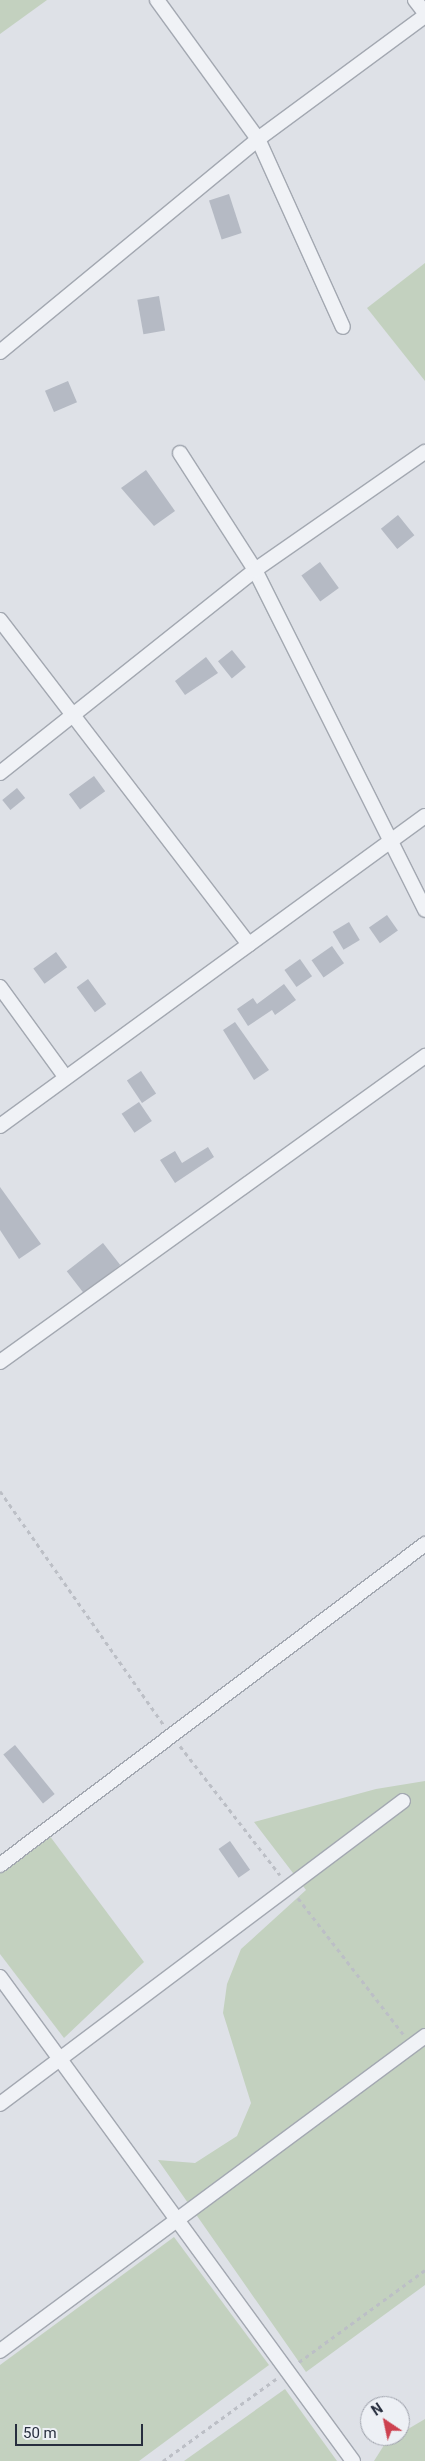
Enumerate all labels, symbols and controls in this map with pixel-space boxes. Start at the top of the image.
north arrow [360,2396,410,2446]
text: N [369,2400,386,2419]
scale bar [18,2414,145,2446]
text: 50 m [23,2424,57,2442]

